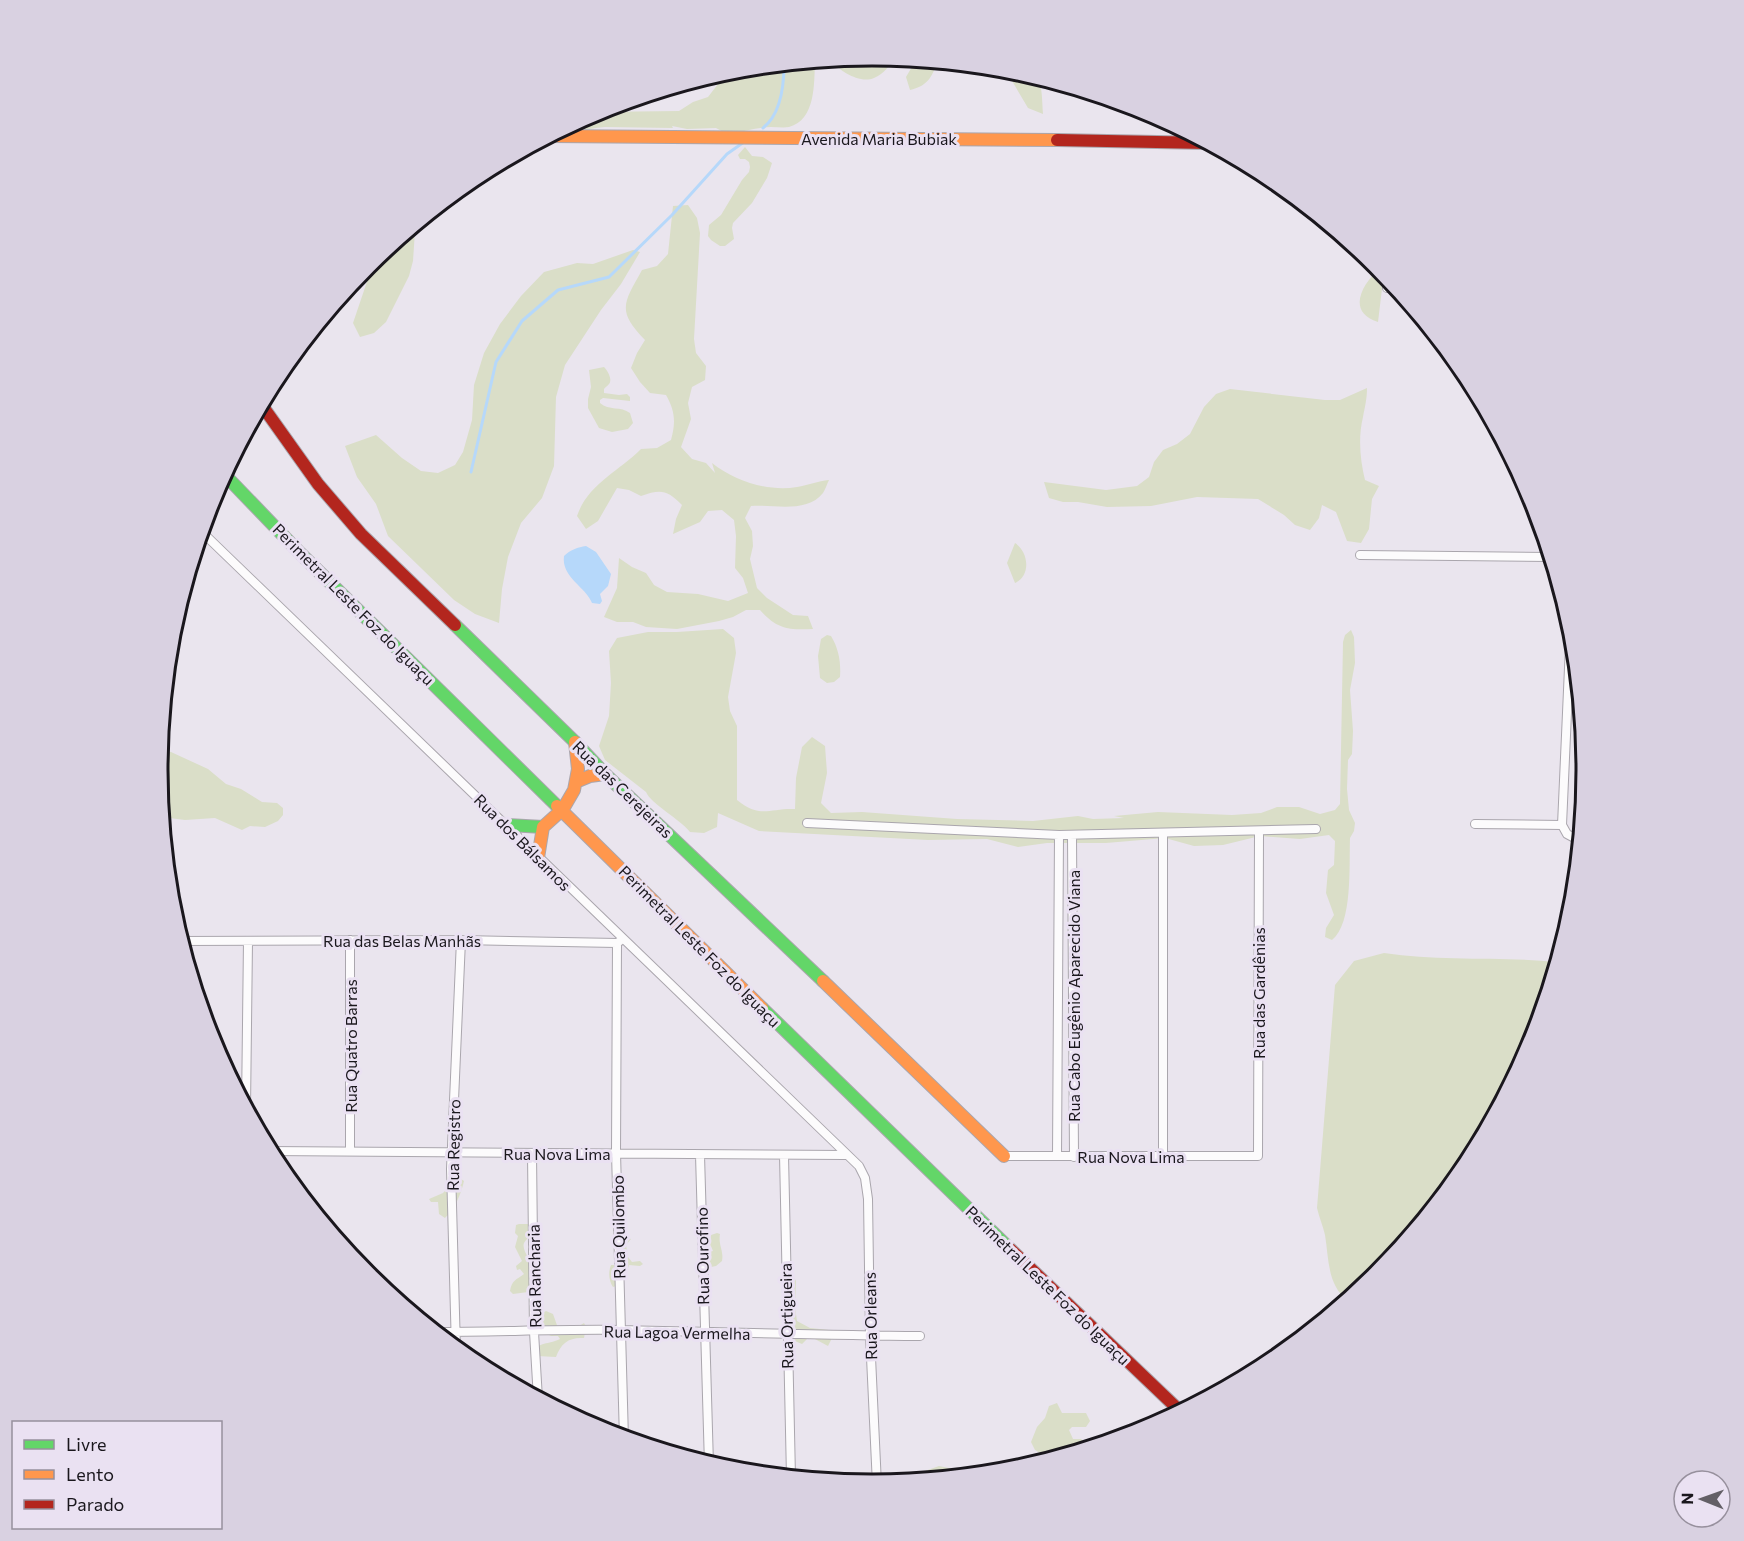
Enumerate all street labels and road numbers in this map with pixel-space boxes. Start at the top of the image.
street label: Avenida Maria Bubiak [801,129,957,148]
street label: Perimetral Leste Foz do Iguaçu [269,519,439,689]
street label: Rua das Cerejeiras [569,737,677,841]
street label: Rua dos Bálsamos [471,790,575,894]
street label: Perimetral Leste Foz do Iguaçu [615,861,785,1031]
street label: Rua Cabo Eugênio Aparecido Viana [1064,870,1083,1122]
street label: Rua das Gardênias [1249,927,1268,1059]
street label: Rua das Belas Manhãs [323,931,481,950]
street label: Rua Quatro Barras [341,979,360,1113]
street label: Rua Registro [443,1099,463,1191]
street label: Rua Nova Lima [503,1144,611,1163]
street label: Rua Nova Lima [1077,1147,1185,1166]
street label: Rua Quilombo [608,1175,628,1279]
street label: Perimetral Leste Foz do Iguaçu [962,1202,1134,1368]
street label: Rua Ourofino [692,1207,712,1305]
street label: Rua Rancharia [524,1224,544,1328]
street label: Rua Ortigueira [776,1263,796,1369]
street label: Rua Orleans [860,1272,880,1360]
street label: Rua Lagoa Vermelha [603,1321,751,1343]

